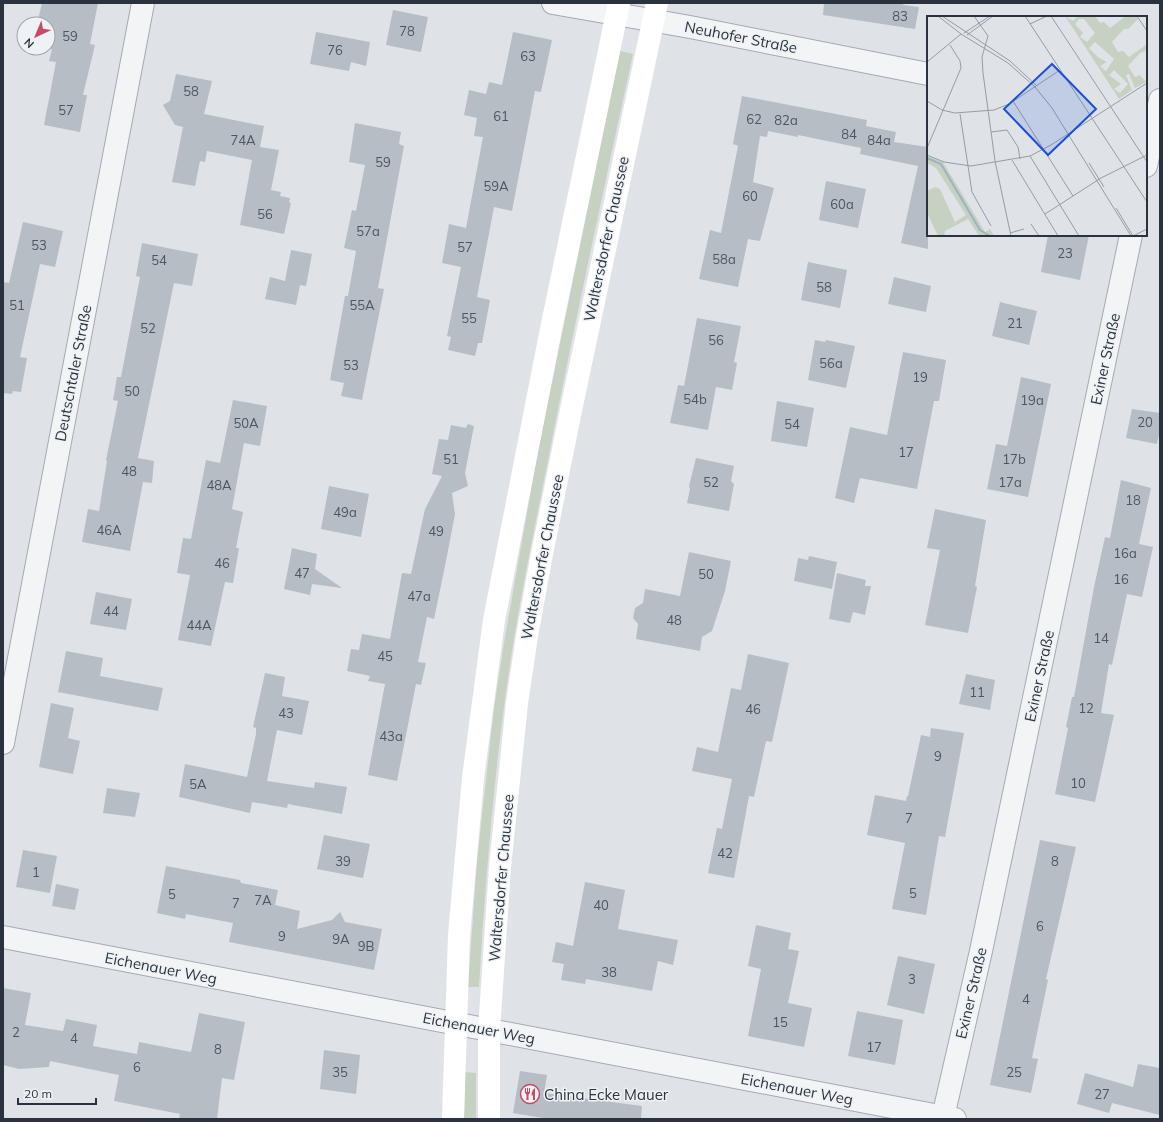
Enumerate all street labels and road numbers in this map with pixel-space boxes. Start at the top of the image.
street label: Neuhofer Straße [683,17,799,57]
street label: Waltersdorfer Chaussee [579,155,633,323]
street label: Deutschtaler Straße [50,303,96,443]
street label: Exiner Straße [1086,311,1124,407]
street label: Waltersdorfer Chaussee [517,473,567,641]
street label: Exiner Straße [1020,628,1058,724]
street label: Waltersdorfer Chaussee [484,793,518,963]
street label: Exiner Straße [951,945,991,1041]
street label: Eichenauer Weg [103,948,219,988]
street label: Eichenauer Weg [421,1008,537,1048]
street label: Eichenauer Weg [739,1069,855,1109]

